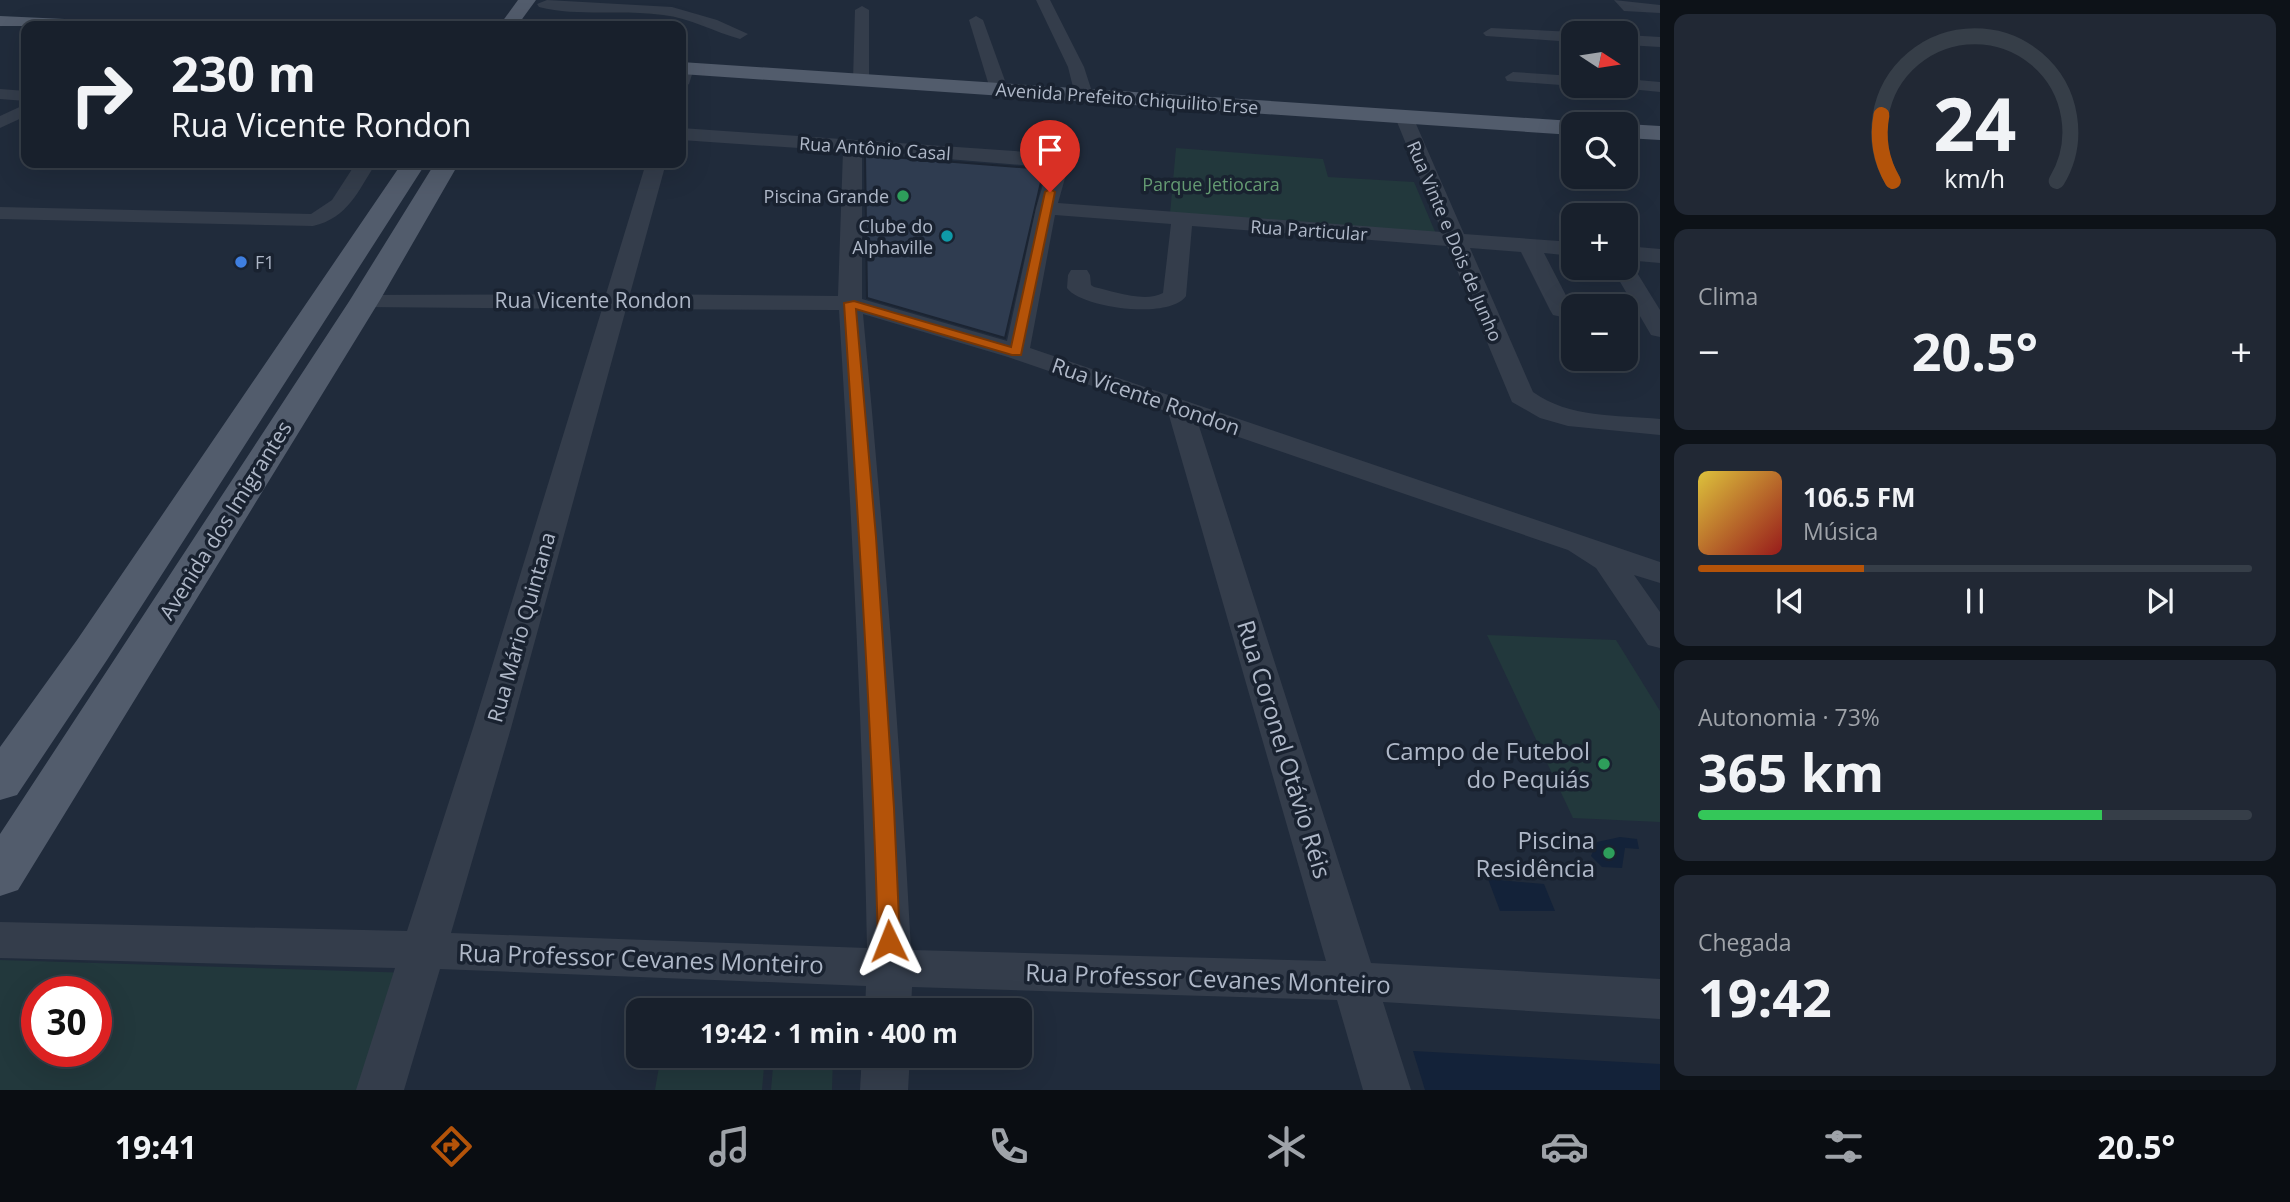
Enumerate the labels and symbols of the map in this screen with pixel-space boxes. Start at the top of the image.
north arrow [1561,21,1638,98]
street label: Avenida Prefeito Chiquilito Erse [995,77,1259,119]
pin [1020,120,1080,192]
street label: Rua Antônio Casal [798,131,952,165]
street label: Rua Vinte e Dois de Junho [1402,137,1508,345]
park label: Parque Jetiocara [1142,172,1280,196]
place label: Piscina Grande [764,184,889,208]
marker: Piscina Grande [895,188,911,204]
place label: Clube do Alphaville [852,214,933,259]
street label: Rua Particular [1250,214,1369,246]
marker: Clube do Alphaville [939,228,955,244]
place label: F1 [255,250,275,274]
marker: F1 [233,254,249,270]
street label: Rua Vicente Rondon [494,286,692,314]
street label: Rua Vicente Rondon [1048,351,1244,441]
street label: Avenida dos Imigrantes [152,415,298,625]
street label: Rua Mário Quintana [480,529,562,725]
street label: Rua Coronel Otávio Réis [1230,616,1340,882]
place label: Campo de Futebol do Pequiás [1385,734,1590,795]
marker: Campo de Futebol do Pequiás [1596,756,1612,772]
place label: Piscina Residência [1475,823,1595,884]
marker: Piscina Residência [1601,845,1617,861]
position arrow [852,904,926,978]
street label: Rua Professor Cevanes Monteiro [458,935,824,981]
street label: Rua Professor Cevanes Monteiro [1025,955,1391,1001]
speed limit sign: 30 [21,976,112,1067]

